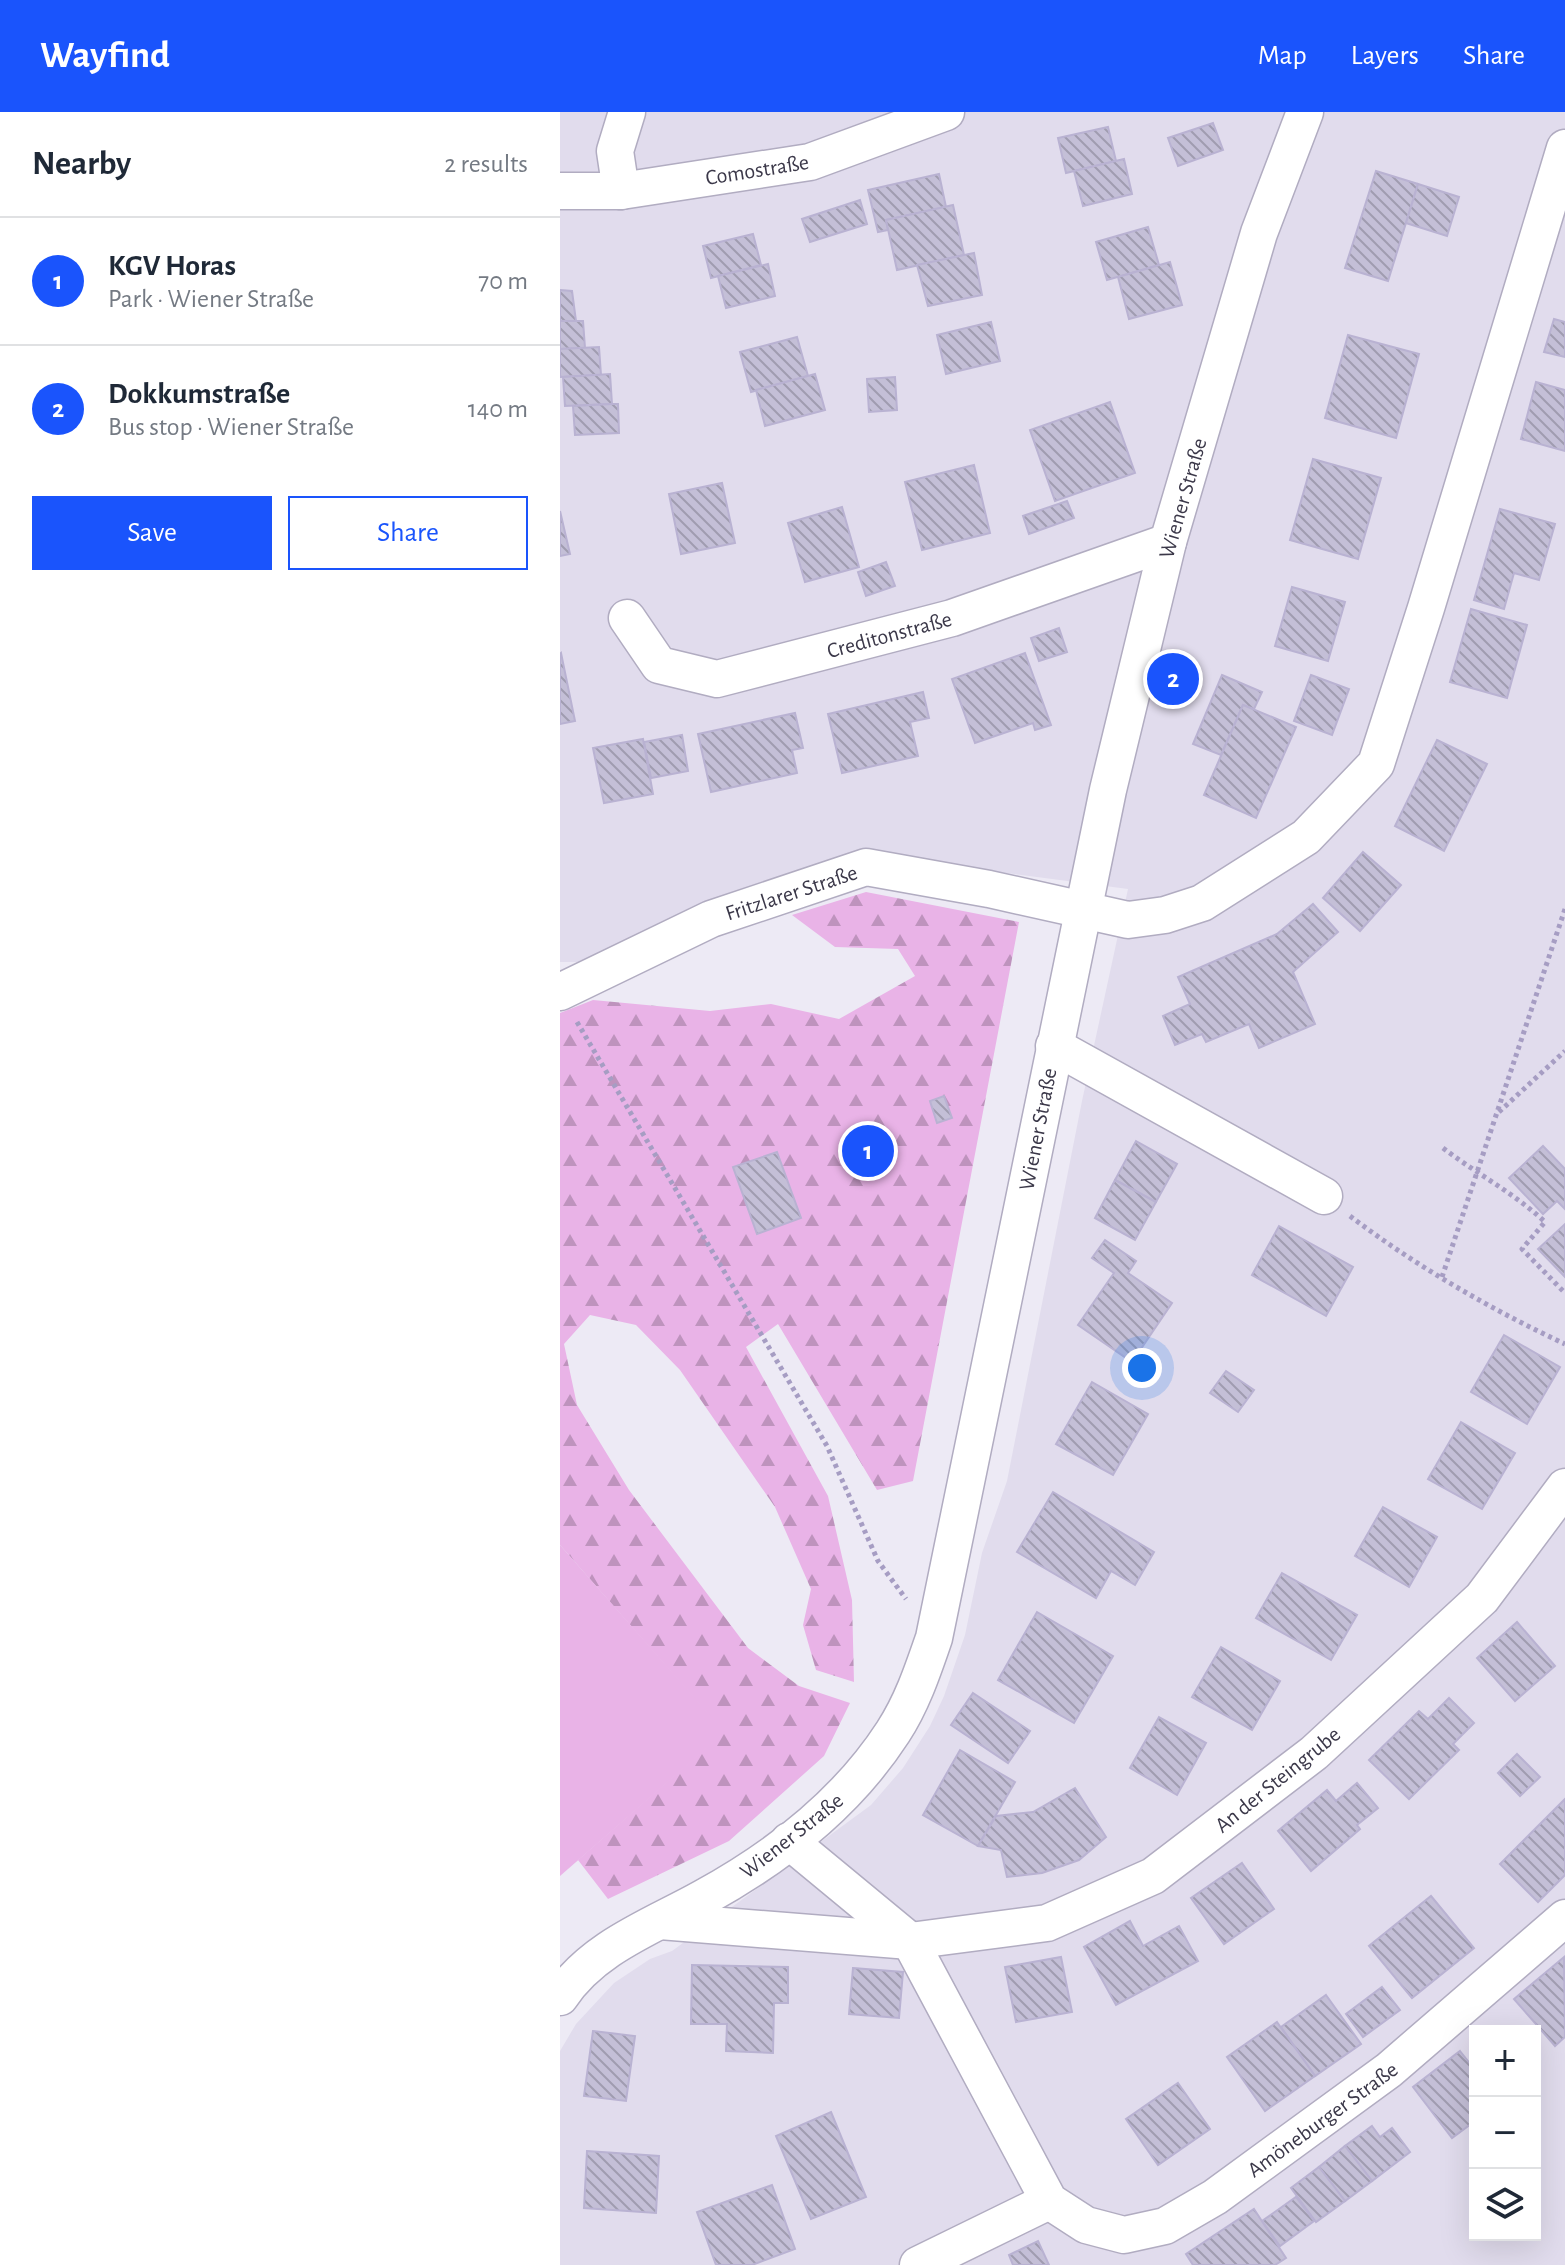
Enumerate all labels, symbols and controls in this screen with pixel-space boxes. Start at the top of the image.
text: Wayfind [40,37,170,75]
text: Map [1258,42,1307,70]
text: Layers [1351,42,1419,70]
text: Share [1463,42,1525,70]
text: Nearby [32,147,131,181]
text: 2 results [444,151,528,177]
street label: Comostraße [704,151,810,189]
text: KGV Horas [108,251,236,281]
text: 1 [53,268,63,294]
text: 70 m [478,268,528,294]
text: Park · Wiener Straße [108,286,314,312]
text: Dokkumstraße [108,379,290,409]
text: 2 [52,396,64,422]
text: 140 m [468,396,528,422]
text: Bus stop · Wiener Straße [108,414,354,440]
street label: Wiener Straße [1155,436,1211,561]
button: Save [32,496,272,570]
button: Share [288,496,528,570]
street label: Creditonstraße [825,608,954,662]
pin: 2 [1147,649,1199,709]
street label: Fritzlarer Straße [723,861,860,925]
street label: Wiener Straße [1015,1066,1061,1192]
pin: 1 [842,1121,894,1181]
your location [1122,1348,1162,1388]
street label: An der Steingrube [1211,1723,1344,1837]
street label: Wiener Straße [736,1789,847,1883]
map controls [1469,2025,1541,2241]
button: + [1469,2025,1541,2097]
street label: Amöneburger Straße [1243,2058,1402,2182]
button: − [1469,2097,1541,2169]
button: layers [1469,2169,1541,2241]

